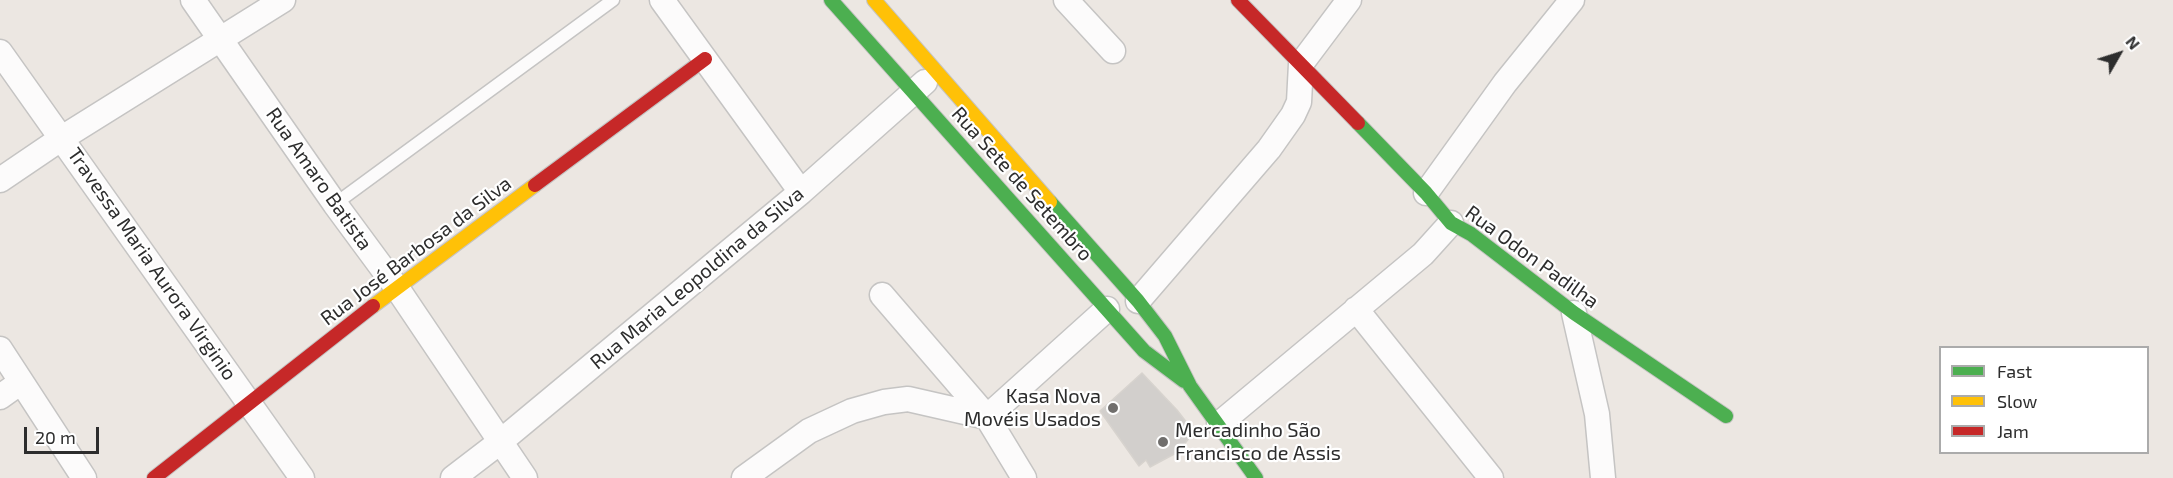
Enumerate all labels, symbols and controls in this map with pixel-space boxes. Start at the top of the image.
north arrow [2089,24,2149,84]
text: N [2122,32,2144,53]
street label: Rua Sete de Setembro [947,102,1097,266]
street label: Rua Amaro Batista [261,103,377,255]
street label: Travessa Maria Aurora Virginio [62,143,242,385]
street label: Rua José Barbosa da Silva [316,171,516,331]
street label: Rua Maria Leopoldina da Silva [586,182,808,374]
street label: Rua Odon Padilha [1461,201,1603,313]
legend [1939,346,2149,454]
text: Fast [1997,360,2032,382]
place label: Kasa Nova Movéis Usados [964,384,1101,431]
text: Slow [1997,390,2037,412]
marker: Kasa Nova Movéis Usados [1106,401,1120,415]
scale bar [27,415,102,453]
place label: Mercadinho São Francisco de Assis [1175,418,1341,465]
text: Jam [1997,420,2029,442]
text: 20 m [35,426,76,448]
marker: Mercadinho São Francisco de Assis [1156,435,1170,449]

